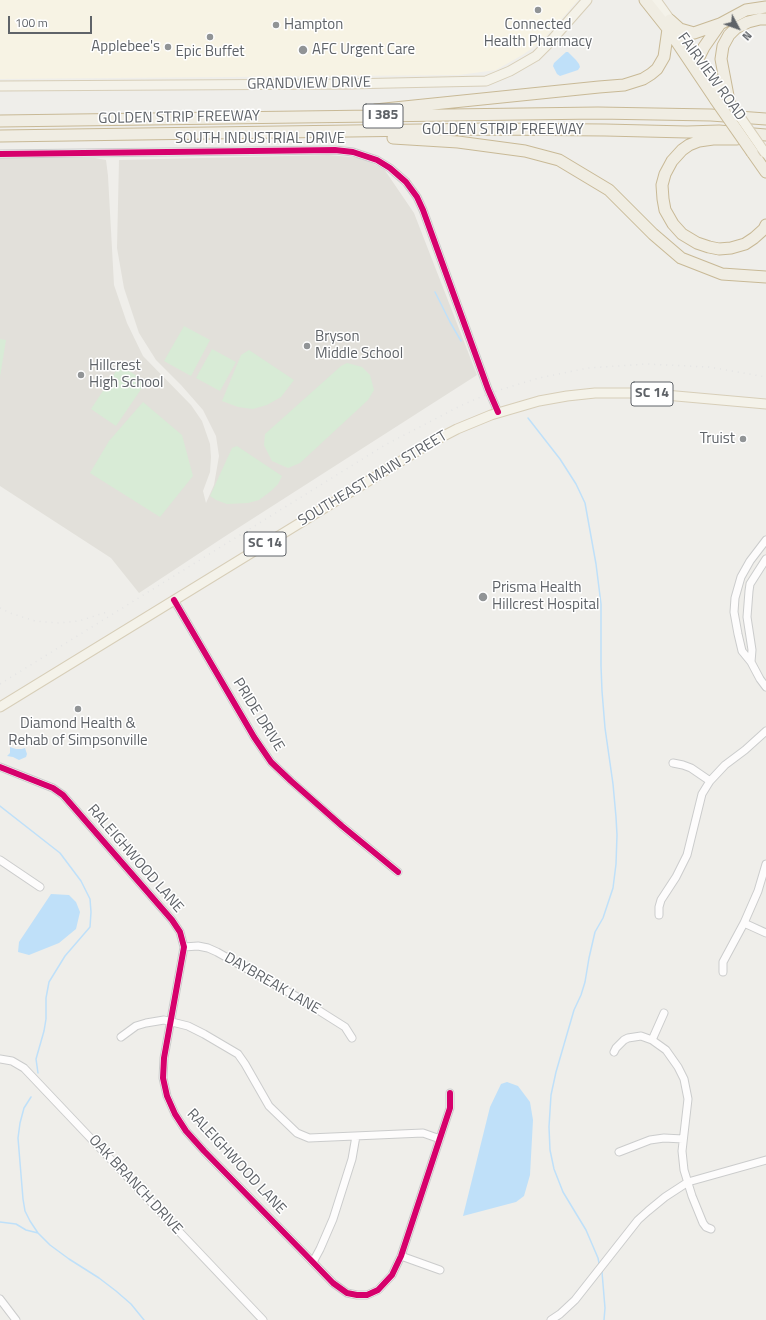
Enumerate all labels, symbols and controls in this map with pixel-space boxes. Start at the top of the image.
marker: Connected Health Pharmacy [533,5,543,15]
scale bar [10,8,94,34]
north arrow [718,8,758,48]
text: 100 m [15,13,48,32]
place label: Hampton [284,16,343,34]
place label: Connected Health Pharmacy [484,16,592,51]
marker: Hampton [271,20,281,30]
text: N [739,28,756,44]
street label: FAIRVIEW ROAD [673,30,749,124]
marker: Epic Buffet [205,32,215,42]
place label: Applebee's [91,38,160,56]
place label: AFC Urgent Care [312,41,415,59]
marker: Applebee's [163,42,173,52]
place label: Epic Buffet [175,43,245,61]
marker: AFC Urgent Care [297,44,309,56]
street label: GRANDVIEW DRIVE [247,74,371,94]
road number: I 385 [363,104,403,128]
street label: GOLDEN STRIP FREEWAY [98,108,260,128]
street label: GOLDEN STRIP FREEWAY [422,121,584,139]
street label: SOUTH INDUSTRIAL DRIVE [175,130,345,148]
place label: Bryson Middle School [315,328,403,363]
marker: Bryson Middle School [302,341,312,351]
place label: Hillcrest High School [89,357,164,392]
marker: Hillcrest High School [76,370,86,380]
road number: SC 14 [631,382,673,406]
street label: SOUTHEAST MAIN STREET [295,427,451,531]
place label: Truist [700,430,735,448]
marker: Truist [738,434,748,444]
road number: SC 14 [244,532,286,556]
place label: Prisma Health Hillcrest Hospital [492,579,599,614]
marker: Prisma Health Hillcrest Hospital [477,591,489,603]
street label: PRIDE DRIVE [228,675,288,755]
marker: Diamond Health & Rehab of Simpsonville [73,704,83,714]
place label: Diamond Health & Rehab of Simpsonville [8,715,148,750]
street label: RALEIGHWOOD LANE [83,801,187,917]
street label: DAYBREAK LANE [221,949,323,1019]
street label: RALEIGHWOOD LANE [183,1106,289,1218]
street label: OAK BRANCH DRIVE [84,1132,186,1238]

